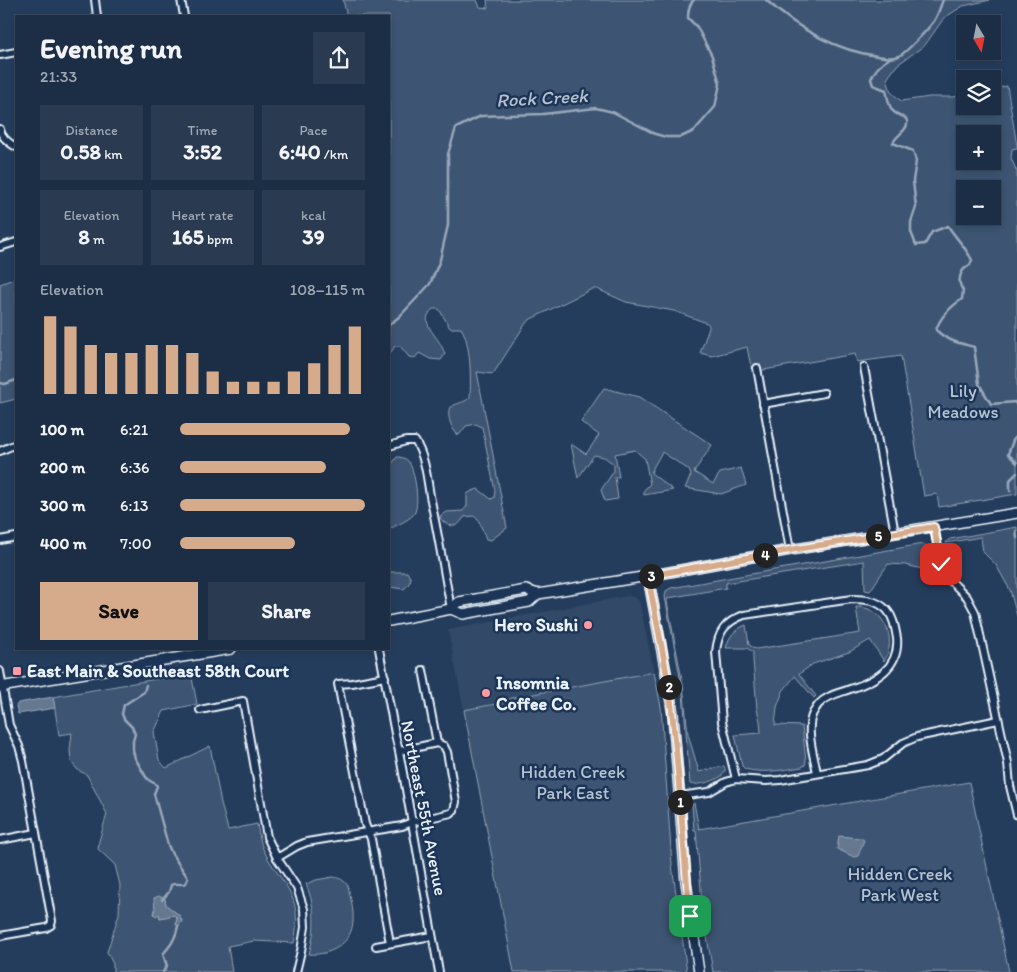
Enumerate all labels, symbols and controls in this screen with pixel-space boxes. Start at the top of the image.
north arrow [956,15,1001,60]
map controls [956,15,1001,225]
text: Evening run [40,31,182,65]
button: share [313,32,365,84]
text: 21:33 [40,67,77,86]
button: layers [956,70,1001,115]
water label: Rock Creek [496,84,590,112]
text: Distance [65,122,118,139]
text: Time [188,122,217,139]
text: Pace [299,122,328,139]
button: + [956,125,1001,170]
text: 0.58 [60,139,101,164]
text: 3:52 [183,139,222,164]
text: 6:40 [279,139,321,164]
text: km [101,146,123,163]
text: /km [321,146,348,163]
button: − [956,180,1001,225]
text: Elevation [64,207,119,224]
text: Heart rate [172,207,233,224]
text: kcal [301,207,326,224]
text: 8 [78,224,90,249]
text: 165 [172,224,204,249]
text: 39 [302,224,325,249]
text: m [90,231,105,248]
text: bpm [204,231,233,248]
text: Elevation [40,280,104,299]
text: 108–115 m [290,280,365,299]
park label: Lily Meadows [927,380,999,423]
text: 100 m [40,420,84,439]
text: 6:21 [120,420,148,439]
text: 200 m [40,458,85,477]
text: 6:36 [120,458,150,477]
text: 300 m [40,496,86,515]
text: 6:13 [120,496,149,515]
pin: 5 [866,524,890,548]
text: 5 [875,528,882,545]
text: 400 m [40,534,86,553]
text: 7:00 [120,534,152,553]
pin: 4 [752,542,778,568]
pin [920,543,962,585]
text: 4 [761,547,770,564]
icon: check [927,550,955,578]
pin: 3 [638,564,664,588]
text: 3 [648,568,655,585]
button: Save [40,582,198,640]
button: Share [208,582,365,640]
place label: Hero Sushi [494,614,578,636]
marker: Hero Sushi [582,619,594,631]
place label: East Main & Southeast 58th Court [27,660,289,682]
marker: East Main & Southeast 58th Court [11,665,23,677]
place label: Insomnia Coffee Co. [496,672,576,715]
pin: 2 [656,674,682,700]
text: 2 [666,679,673,696]
marker: Insomnia Coffee Co. [480,687,492,699]
street label: Northeast 55th Avenue [396,719,452,897]
park label: Hidden Creek Park East [521,761,625,804]
pin: 1 [668,790,692,814]
text: 1 [677,794,684,811]
park label: Hidden Creek Park West [848,863,952,906]
pin [669,895,711,937]
icon: arrive [676,902,704,930]

